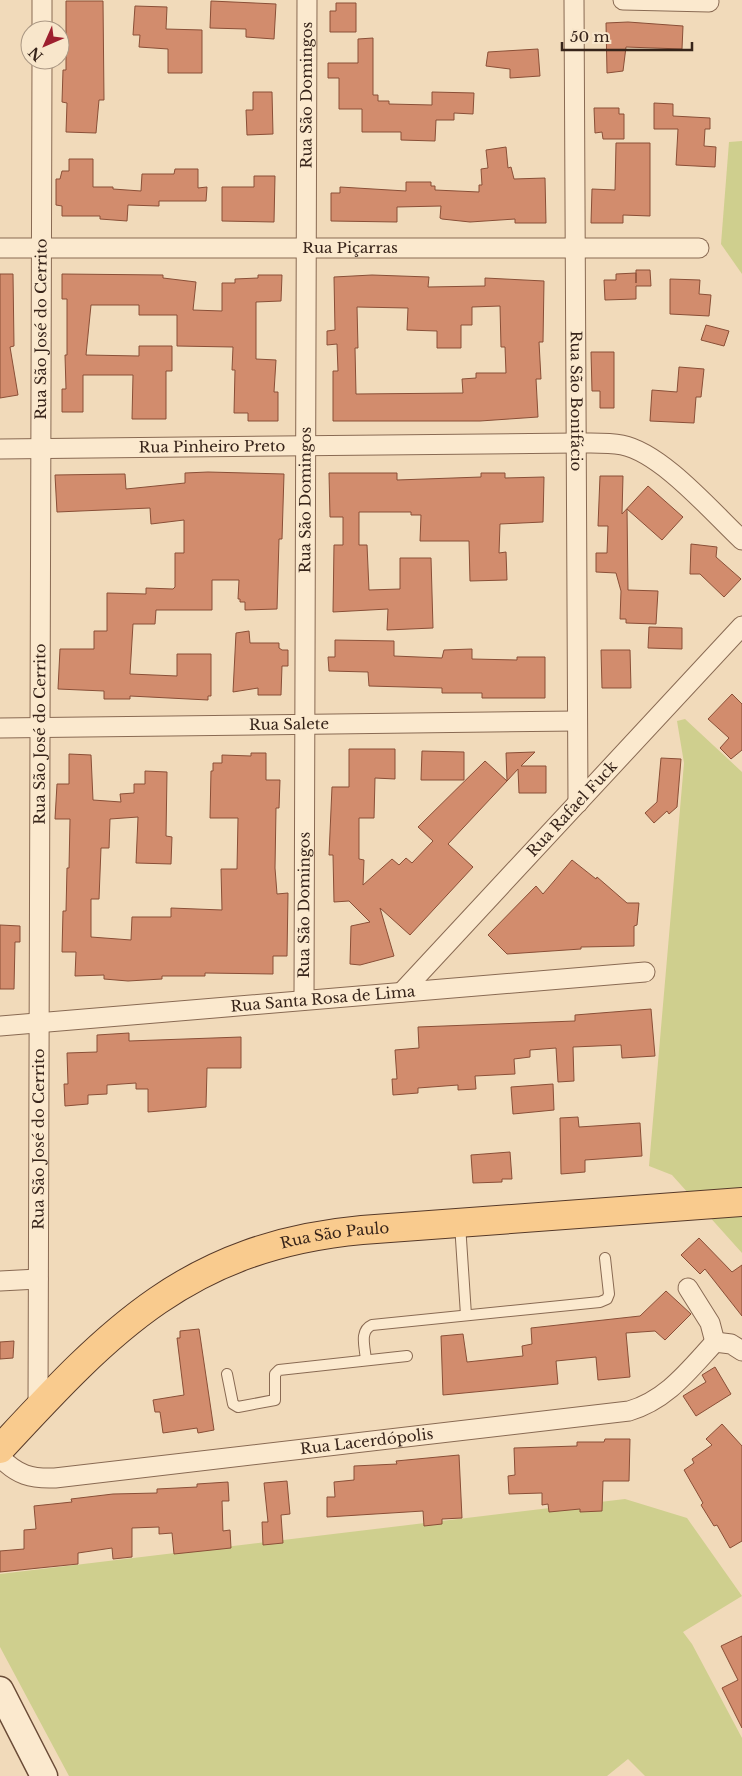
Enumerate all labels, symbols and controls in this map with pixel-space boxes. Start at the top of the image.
north arrow [20,20,70,70]
scale bar [562,20,692,52]
street label: Rua São Domingos [296,21,316,168]
text: 50 m [570,27,610,46]
text: N [25,43,47,65]
street label: Rua São José do Cerrito [31,238,50,420]
street label: Rua Piçarras [302,238,398,257]
street label: Rua São Bonifácio [567,331,586,472]
street label: Rua São Domingos [295,426,315,573]
street label: Rua Pinheiro Preto [139,436,286,457]
street label: Rua São José do Cerrito [30,643,49,825]
street label: Rua Salete [249,714,329,734]
street label: Rua Rafael Fuck [523,756,622,860]
street label: Rua São Domingos [294,831,314,978]
street label: Rua Santa Rosa de Lima [230,981,417,1016]
street label: Rua São José do Cerrito [29,1048,48,1230]
street label: Rua São Paulo [278,1218,390,1253]
street label: Rua Lacerdópolis [299,1424,434,1458]

